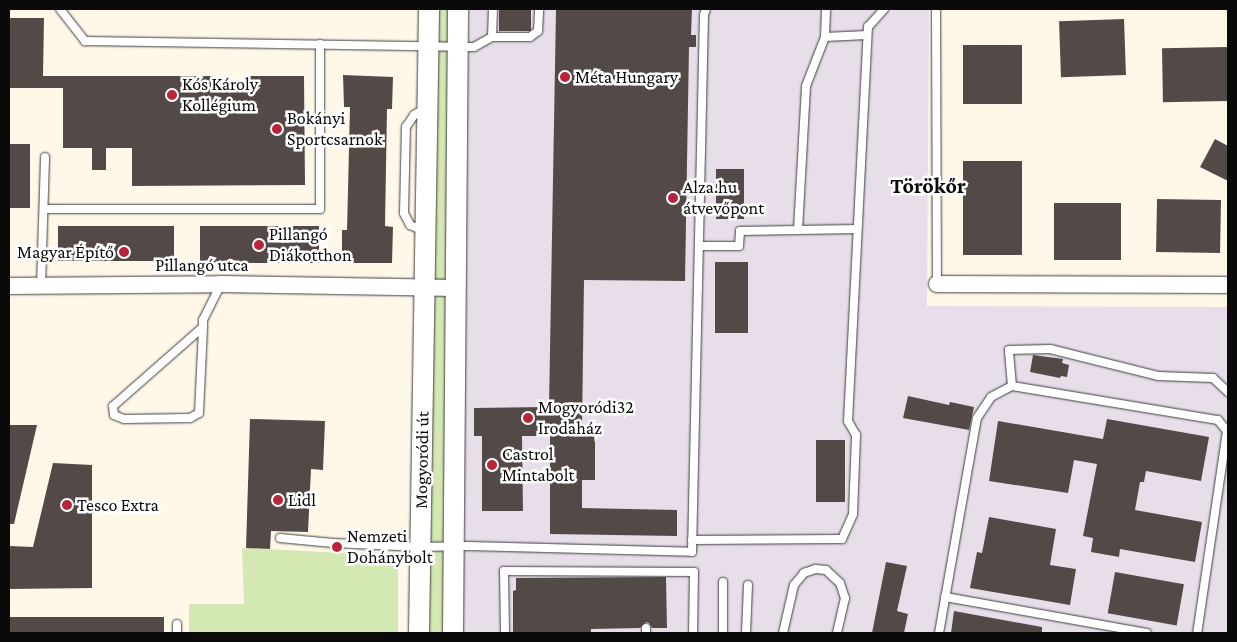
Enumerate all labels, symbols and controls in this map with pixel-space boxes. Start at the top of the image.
place label: Méta Hungary [575,66,678,88]
marker: Méta Hungary [559,71,571,83]
place label: Kós Károly Kollégium [182,74,258,116]
marker: Kós Károly Kollégium [166,89,178,101]
place label: Bokányi Sportcsarnok [287,108,382,150]
marker: Bokányi Sportcsarnok [271,123,283,135]
district label: Törökőr [890,173,966,199]
place label: Alza.hu átvevőpont [683,177,764,220]
marker: Alza.hu átvevőpont [667,192,679,204]
place label: Pillangó Diákotthon [269,224,352,266]
marker: Pillangó Diákotthon [253,239,265,251]
place label: Magyar Építő [17,241,114,263]
marker: Magyar Építő [118,246,130,258]
street label: Pillangó utca [155,254,249,276]
place label: Mogyoródi32 Irodaház [538,397,634,439]
street label: Mogyoródi út [410,411,434,509]
marker: Mogyoródi32 Irodaház [522,412,534,424]
place label: Castrol Mintabolt [502,444,574,486]
marker: Castrol Mintabolt [486,459,498,471]
place label: Lidl [288,489,316,511]
place label: Tesco Extra [77,494,159,516]
marker: Lidl [272,494,284,506]
marker: Tesco Extra [61,499,73,511]
place label: Nemzeti Dohánybolt [347,526,433,568]
marker: Nemzeti Dohánybolt [331,541,343,553]

